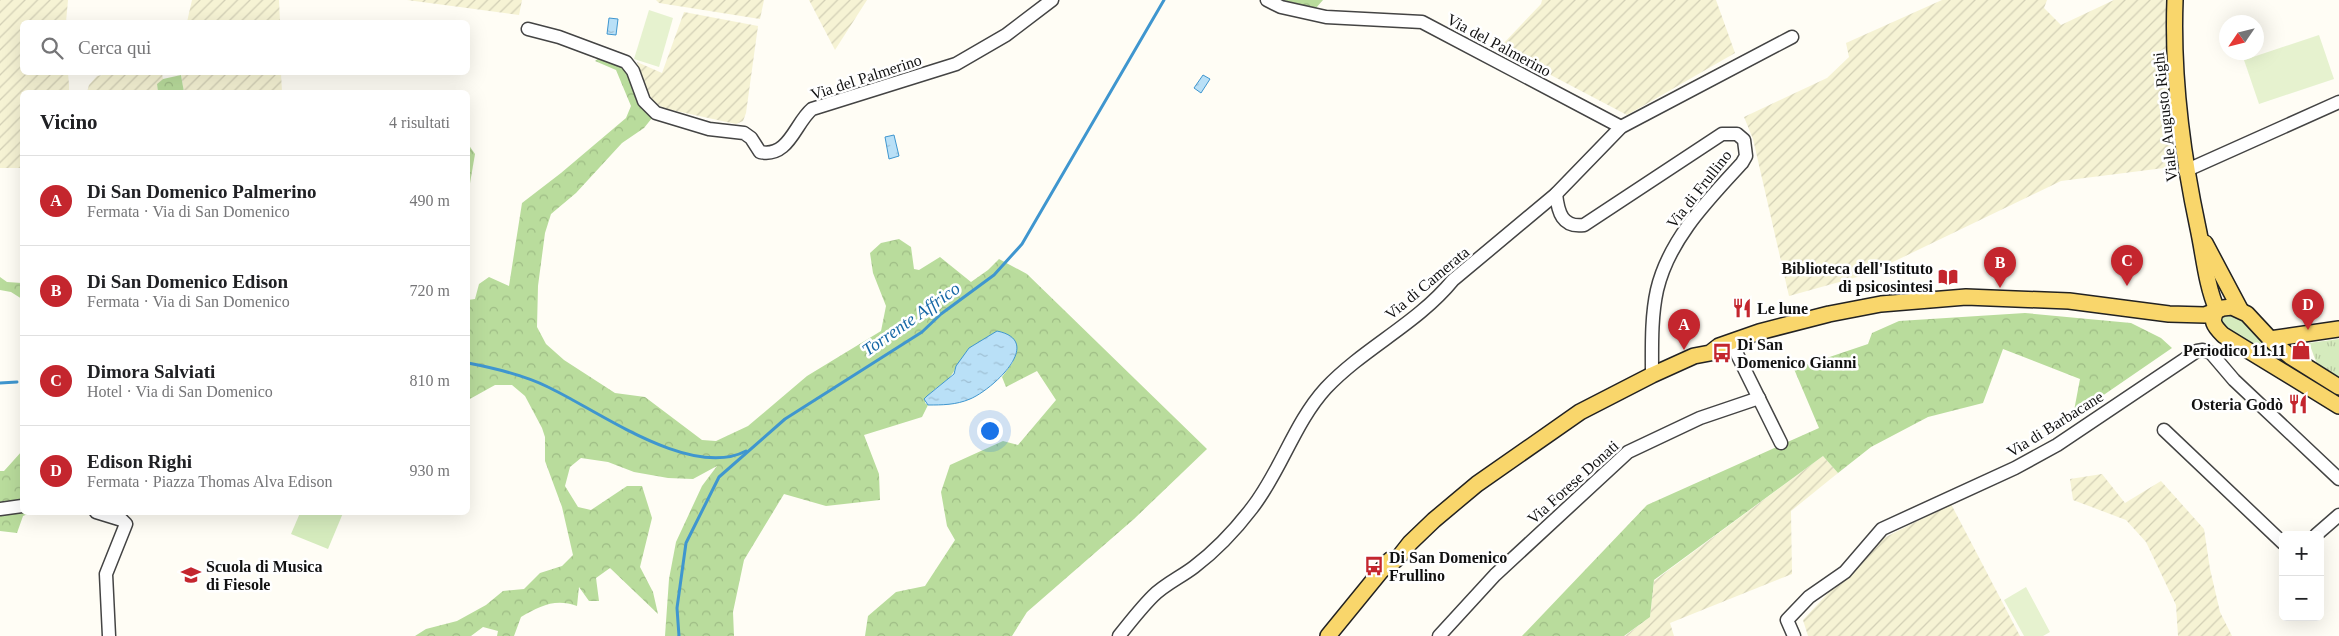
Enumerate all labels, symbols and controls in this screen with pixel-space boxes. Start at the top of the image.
street label: Via del Palmerino [1444,10,1554,80]
north arrow [2219,15,2264,60]
search box [20,20,470,75]
icon: search [38,34,66,62]
text: Cerca qui [78,37,151,58]
street label: Via del Palmerino [808,51,924,103]
street label: Viale Augusto Righi [2150,51,2181,183]
text: Vicino [40,110,98,134]
text: 4 risultati [389,114,450,131]
street label: Via di Frullino [1663,147,1735,231]
text: Di San Domenico Palmerino [87,181,317,202]
text: A [50,192,62,209]
text: 490 m [410,192,450,209]
text: Fermata · Via di San Domenico [87,203,290,220]
street label: Via di Camerata [1382,243,1472,323]
pin: C [2111,245,2143,286]
pin: B [1984,247,2016,288]
place label: Biblioteca dell'Istituto di psicosintesi [1781,260,1934,296]
library icon: Biblioteca dell'Istituto di psicosintesi [1937,266,1959,288]
text: Di San Domenico Edison [87,271,288,292]
water label: Torrente Affrico [858,278,964,360]
text: B [51,282,61,299]
text: 720 m [410,282,450,299]
pin: D [2292,289,2324,330]
text: Fermata · Via di San Domenico [87,293,290,310]
restaurant icon: Le lune [1731,297,1753,319]
place label: Le lune [1757,300,1808,317]
pin: A [1668,309,1700,350]
place label: Di San Domenico Gianni [1737,336,1857,371]
shop icon: Periodico 11.11 [2290,339,2312,361]
bus stop icon: Di San Domenico Gianni [1711,342,1733,364]
place label: Periodico 11.11 [2183,342,2286,359]
text: Dimora Salviati [87,361,215,382]
text: C [50,372,62,389]
text: 810 m [410,372,450,389]
text: Hotel · Via di San Domenico [87,383,273,400]
street label: Via di Barbacane [2004,388,2106,460]
restaurant icon: Osteria Godò [2287,393,2309,415]
place label: Osteria Godò [2191,396,2283,413]
your location [977,418,1003,444]
street label: Via Forese Donati [1524,436,1622,527]
text: Edison Righi [87,451,192,472]
text: D [50,462,62,479]
text: 930 m [410,462,450,479]
text: Fermata · Piazza Thomas Alva Edison [87,473,332,490]
map controls [2279,531,2324,621]
button: + [2279,531,2324,576]
place label: Di San Domenico Frullino [1389,549,1507,584]
bus stop icon: Di San Domenico Frullino [1363,555,1385,577]
place label: Scuola di Musica di Fiesole [206,558,322,593]
school or university icon: Scuola di Musica di Fiesole [180,564,202,586]
button: − [2279,576,2324,621]

